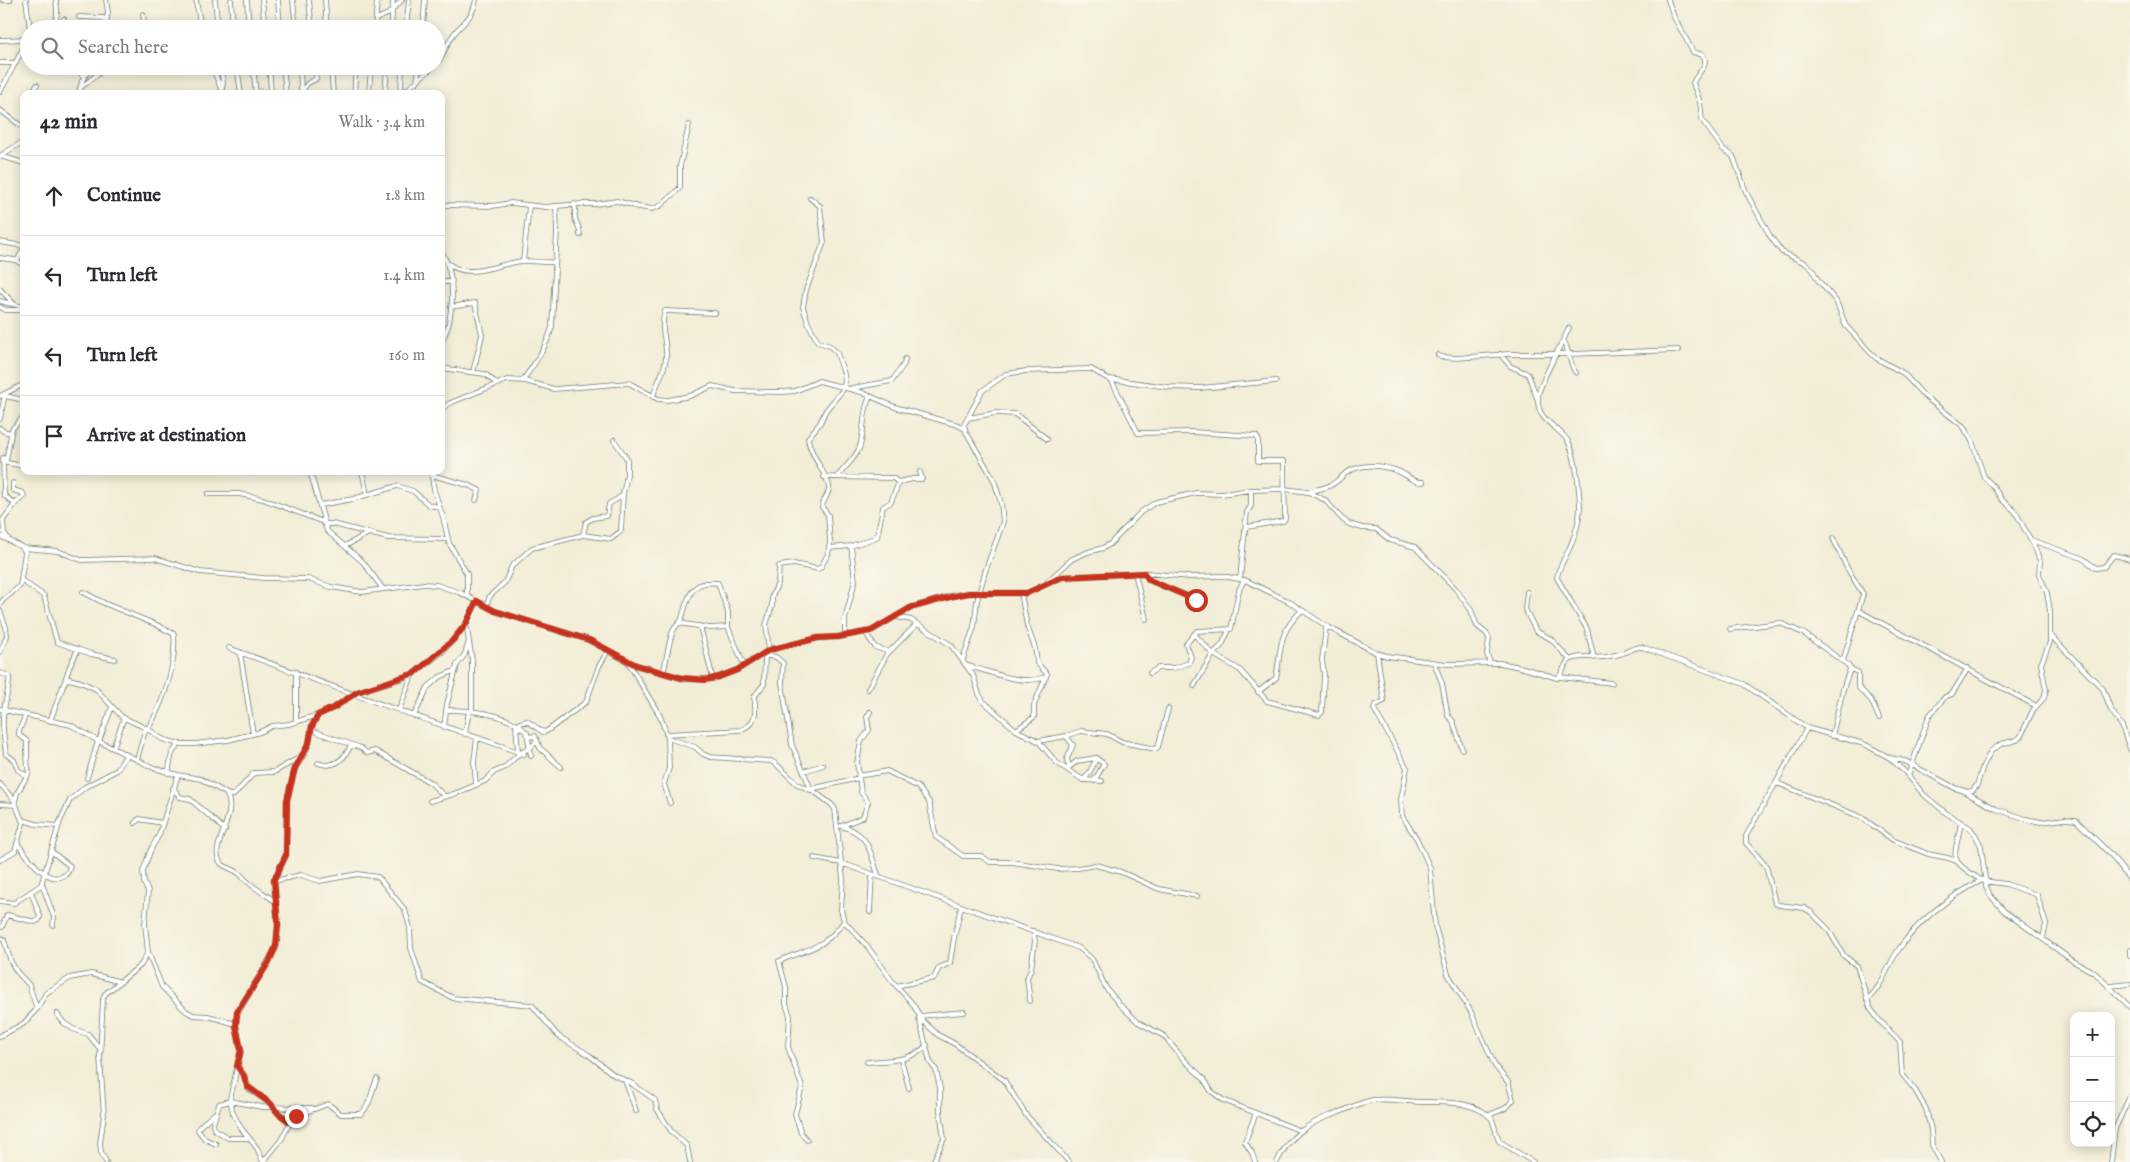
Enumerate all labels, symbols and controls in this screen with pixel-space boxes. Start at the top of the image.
search box [20,20,445,75]
icon: search [38,34,66,62]
text: Search here [78,36,169,60]
text: 42 min [40,109,98,136]
text: Walk · 3.4 km [339,113,425,133]
icon: ahead [40,182,68,210]
text: Continue [87,184,161,208]
text: 1.8 km [385,186,425,206]
icon: left [40,262,68,290]
text: Turn left [87,264,158,288]
text: 1.4 km [383,266,425,286]
icon: left [40,342,68,370]
text: Turn left [87,344,158,368]
text: 160 m [389,346,425,366]
icon: arrive [40,422,68,450]
text: Arrive at destination [87,424,246,448]
route start [1185,589,1208,612]
map controls [2070,1012,2115,1147]
button: + [2070,1012,2115,1057]
button: − [2070,1057,2115,1102]
button: locate [2070,1102,2115,1147]
route end [285,1105,308,1128]

